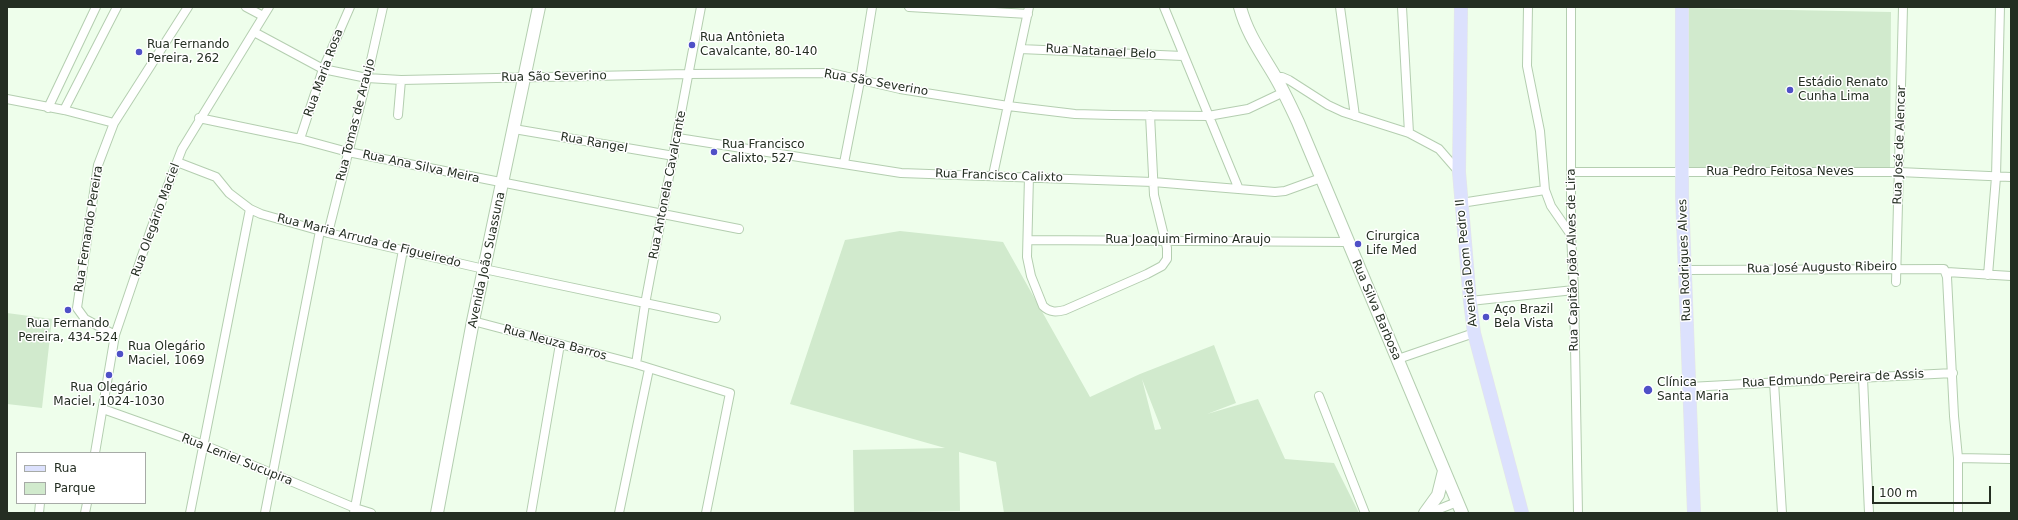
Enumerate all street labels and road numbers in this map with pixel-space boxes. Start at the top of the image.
street label: Rua Maria Rosa [301,27,347,119]
street label: Rua Natanael Belo [1045,42,1157,62]
street label: Rua Tomas de Araujo [334,57,378,183]
street label: Rua São Severino [823,67,929,99]
street label: Rua São Severino [501,69,607,85]
street label: Rua José de Alencar [1891,85,1909,205]
street label: Rua Antonela Cavalcante [647,109,689,261]
street label: Rua Rangel [559,130,629,156]
street label: Rua Ana Silva Meira [361,148,481,186]
street label: Rua Olegário Maciel [129,161,183,279]
street label: Rua Fernando Pereira [72,165,106,293]
street label: Rua Pedro Feitosa Neves [1706,165,1854,179]
street label: Rua Francisco Calixto [935,167,1063,185]
street label: Rua Capitão João Alves de Lira [1564,168,1582,352]
street label: Avenida João Suassuna [466,191,508,329]
street label: Avenida Dom Pedro II [1453,198,1481,328]
street label: Rua Rodrigues Alves [1676,199,1694,321]
street label: Rua Maria Arruda de Figueiredo [276,211,462,271]
street label: Rua Joaquim Firmino Araujo [1105,233,1271,247]
street label: Rua Silva Barbosa [1348,257,1404,363]
street label: Rua José Augusto Ribeiro [1747,259,1897,277]
street label: Rua Neuza Barros [502,322,608,364]
street label: Rua Edmundo Pereira de Assis [1742,367,1924,391]
street label: Rua Leniel Sucupira [179,431,295,489]

